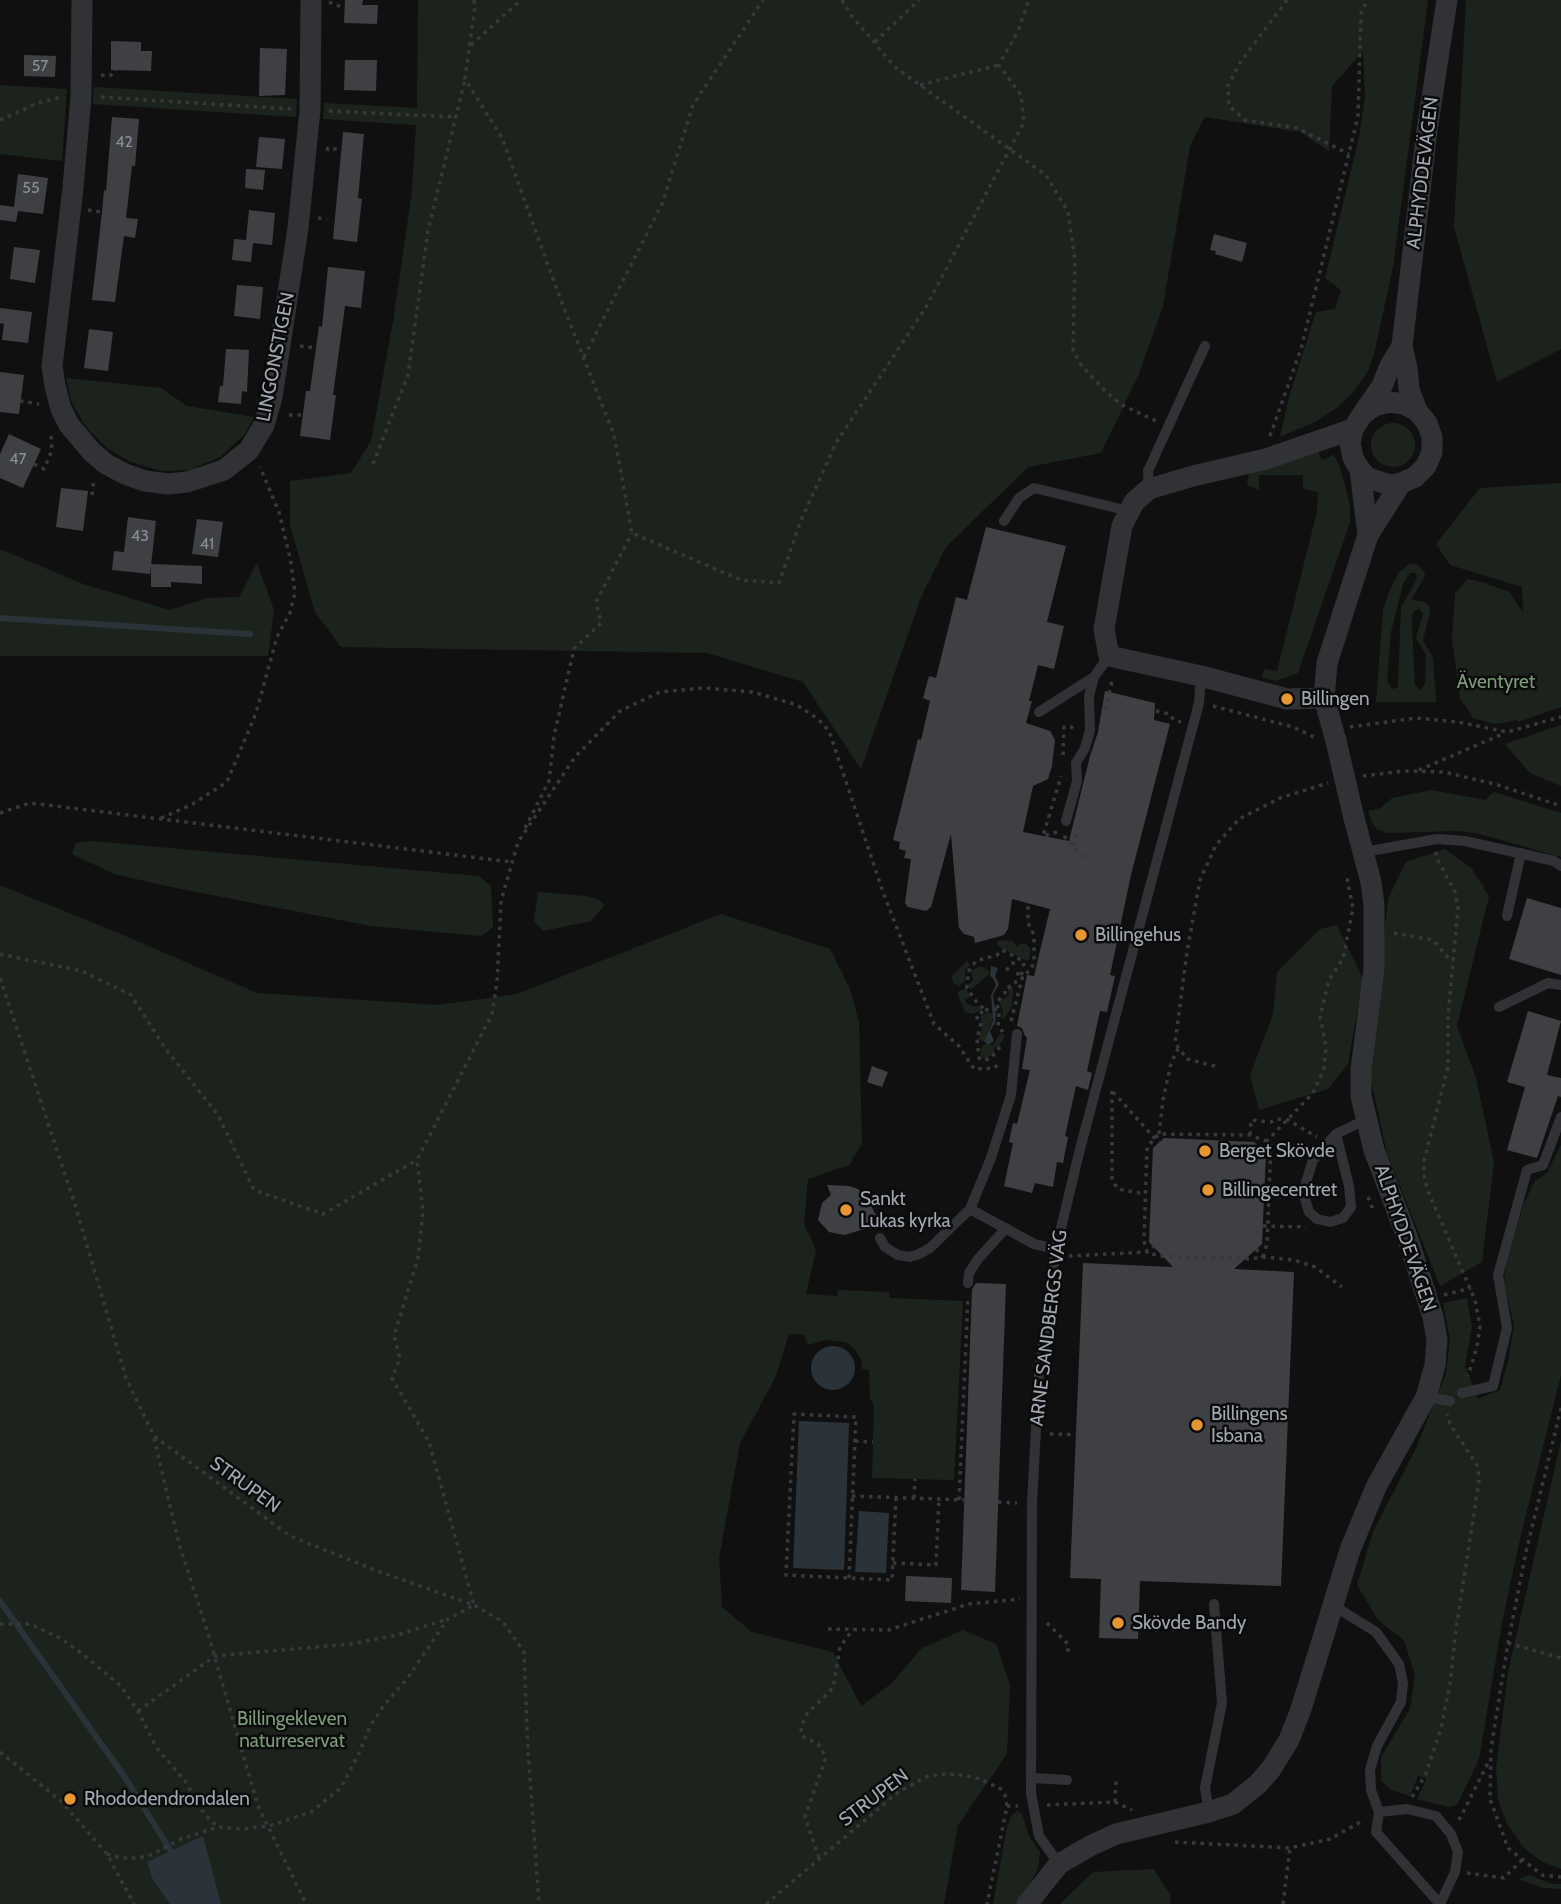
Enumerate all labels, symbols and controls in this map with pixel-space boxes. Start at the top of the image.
house number: 57 [32,56,48,76]
street label: ALPHYDDEVÄGEN [1402,96,1444,250]
house number: 42 [115,132,133,152]
house number: 55 [22,178,40,198]
street label: LINGONSTIGEN [252,290,300,424]
house number: 47 [9,449,27,469]
house number: 43 [131,526,149,546]
house number: 41 [200,534,214,554]
park label: Äventyret [1457,671,1535,693]
place label: Billingen [1301,688,1370,710]
marker: Billingen [1279,691,1295,707]
place label: Billingehus [1095,924,1181,946]
marker: Billingehus [1073,927,1089,943]
place label: Berget Skövde [1219,1140,1335,1162]
marker: Berget Skövde [1197,1143,1213,1159]
street label: ALPHYDDEVÄGEN [1369,1162,1441,1314]
place label: Billingecentret [1222,1179,1337,1201]
marker: Billingecentret [1200,1182,1216,1198]
place label: Sankt Lukas kyrka [860,1188,951,1232]
marker: Sankt Lukas kyrka [838,1202,854,1218]
street label: ARNE SANDBERGS VÄG [1026,1228,1072,1428]
place label: Billingens Isbana [1211,1403,1288,1447]
marker: Billingens Isbana [1189,1417,1205,1433]
street label: STRUPEN [205,1452,285,1518]
place label: Skövde Bandy [1132,1612,1246,1634]
marker: Skövde Bandy [1110,1615,1126,1631]
park label: Billingekleven naturreservat [237,1708,347,1752]
street label: STRUPEN [835,1764,913,1832]
place label: Rhododendrondalen [84,1788,250,1810]
marker: Rhododendrondalen [62,1791,78,1807]

